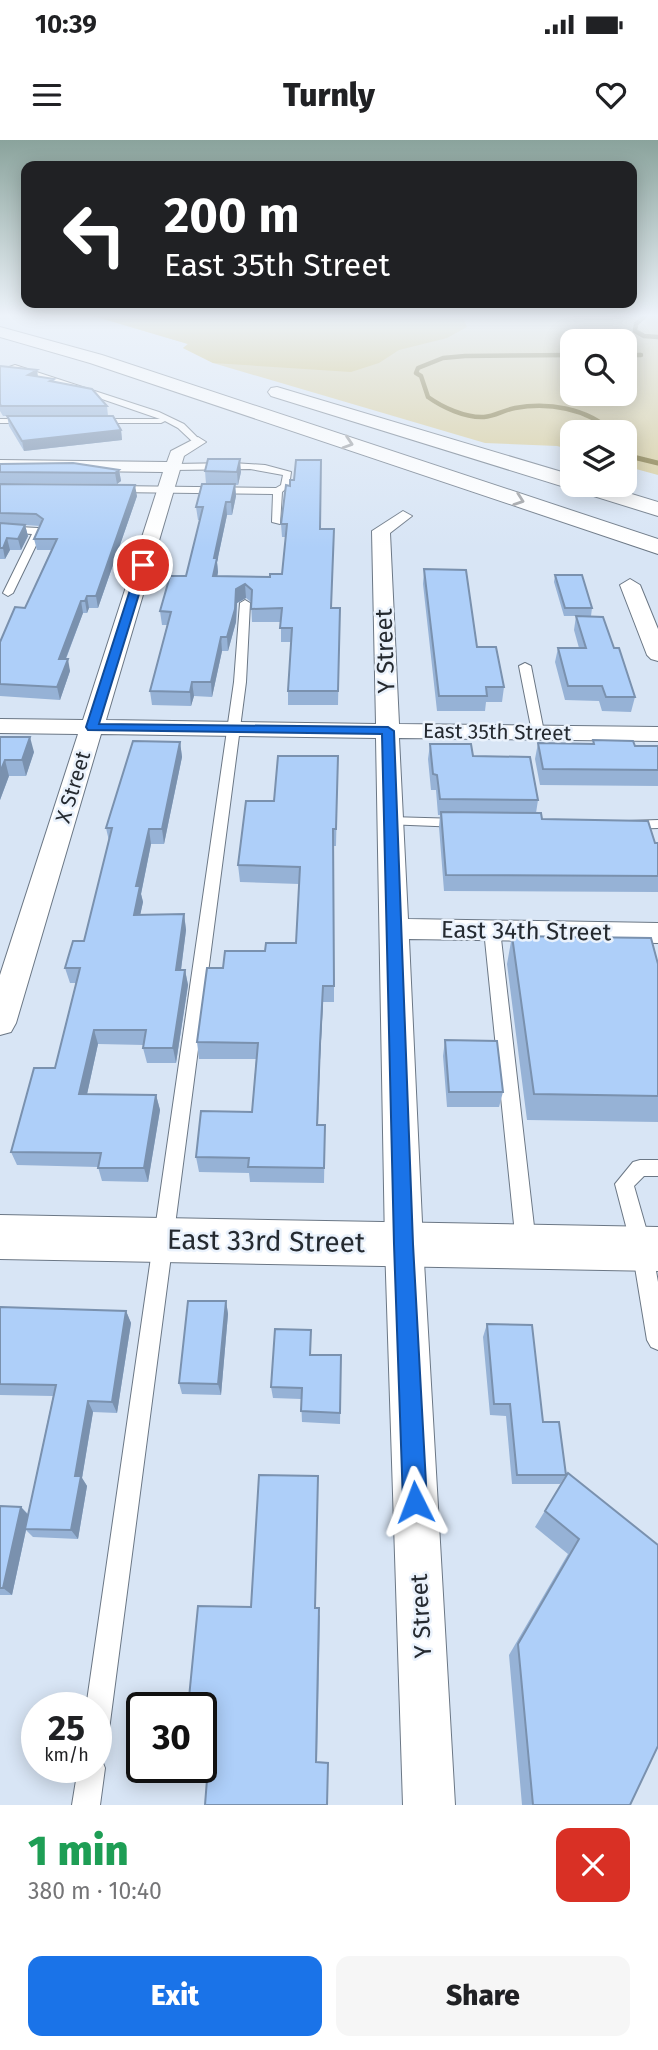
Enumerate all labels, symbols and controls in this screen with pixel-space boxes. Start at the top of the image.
text: 10:39 [35,9,97,40]
icon: menu [28,76,66,114]
text: Turnly [283,76,375,114]
icon: heart [592,76,630,114]
text: 200 m [164,186,300,245]
icon: left [49,189,140,280]
text: East 35th Street [164,246,390,284]
map controls [560,329,637,497]
button: search [560,329,637,406]
button: layers [560,420,637,497]
one-way arrow [342,434,354,449]
one-way arrow [513,491,525,506]
pin [113,535,173,595]
icon: arrive [124,546,162,584]
street label: Y Street [370,608,400,694]
street label: East 35th Street [423,718,572,746]
street label: X Street [50,747,96,826]
street label: East 34th Street [441,916,612,946]
street label: East 33rd Street [167,1223,366,1259]
position arrow [378,1465,452,1539]
street label: Y Street [405,1573,437,1659]
speed limit sign: 30 [126,1692,217,1783]
text: 25 [48,1707,85,1749]
text: km/h [44,1744,89,1766]
text: 1 min [28,1826,129,1876]
button: close [556,1828,630,1902]
text: 380 m · 10:40 [28,1877,162,1905]
button: Exit [28,1956,322,2036]
button: Share [336,1956,630,2036]

